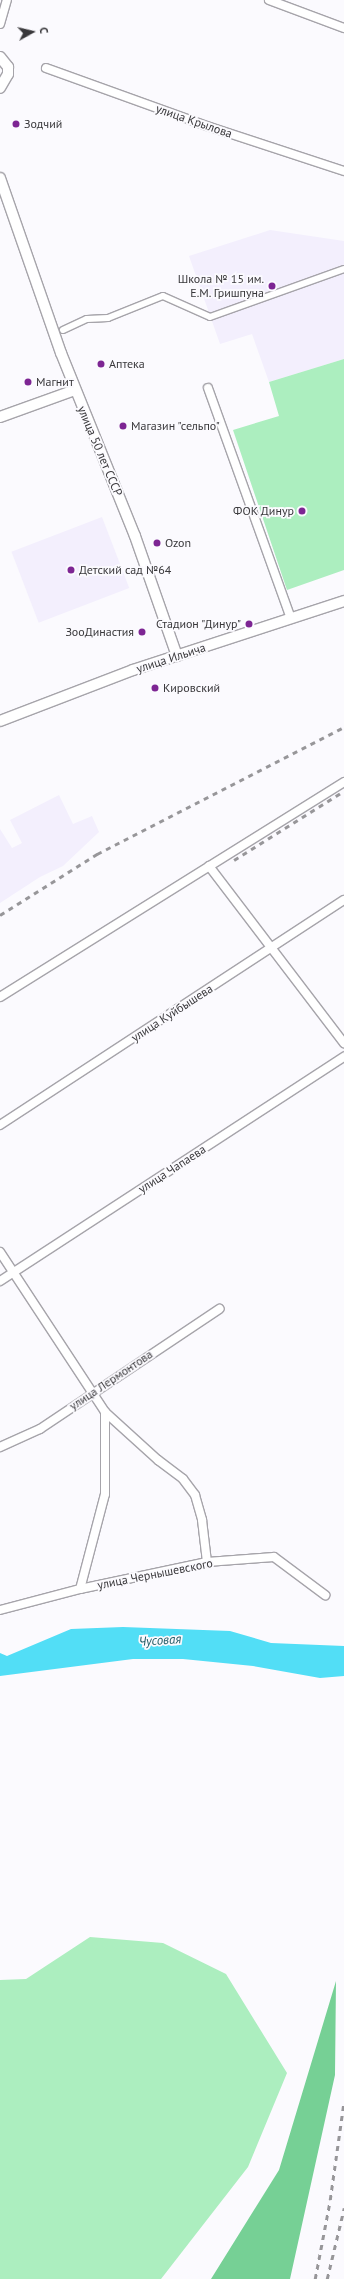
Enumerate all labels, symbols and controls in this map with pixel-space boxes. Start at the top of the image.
north arrow [12,12,52,52]
text: С [37,26,51,34]
street label: улица Крылова [154,101,234,141]
place label: Зодчий [24,117,62,131]
marker: Зодчий [11,119,21,129]
place label: Школа № 15 им. Е.М. Гришпуна [178,272,264,300]
marker: Школа № 15 им. Е.М. Гришпуна [267,281,277,291]
place label: Аптека [109,357,145,371]
marker: Аптека [96,359,106,369]
place label: Магнит [36,375,74,389]
marker: Магнит [23,377,33,387]
street label: улица 50 лет СССР [74,404,126,498]
place label: Магазин "сельпо" [131,419,220,433]
marker: Магазин "сельпо" [118,421,128,431]
place label: ФОК Динур [233,504,294,518]
marker: ФОК Динур [297,506,307,516]
place label: Ozon [165,536,191,550]
marker: Ozon [152,538,162,548]
place label: Детский сад №64 [79,563,171,577]
marker: Детский сад №64 [66,565,76,575]
place label: Стадион "Динур" [155,617,241,631]
marker: Стадион "Динур" [244,619,254,629]
place label: ЗооДинастия [65,625,134,639]
marker: ЗооДинастия [137,627,147,637]
street label: улица Ильича [135,640,207,676]
place label: Кировский [163,681,220,695]
marker: Кировский [150,683,160,693]
street label: улица Куйбышева [128,981,216,1045]
street label: улица Чапаева [136,1142,208,1196]
street label: улица Лермонтова [67,1347,155,1413]
street label: улица Чернышевского [96,1556,214,1592]
water label: Чусовая [138,1632,182,1650]

